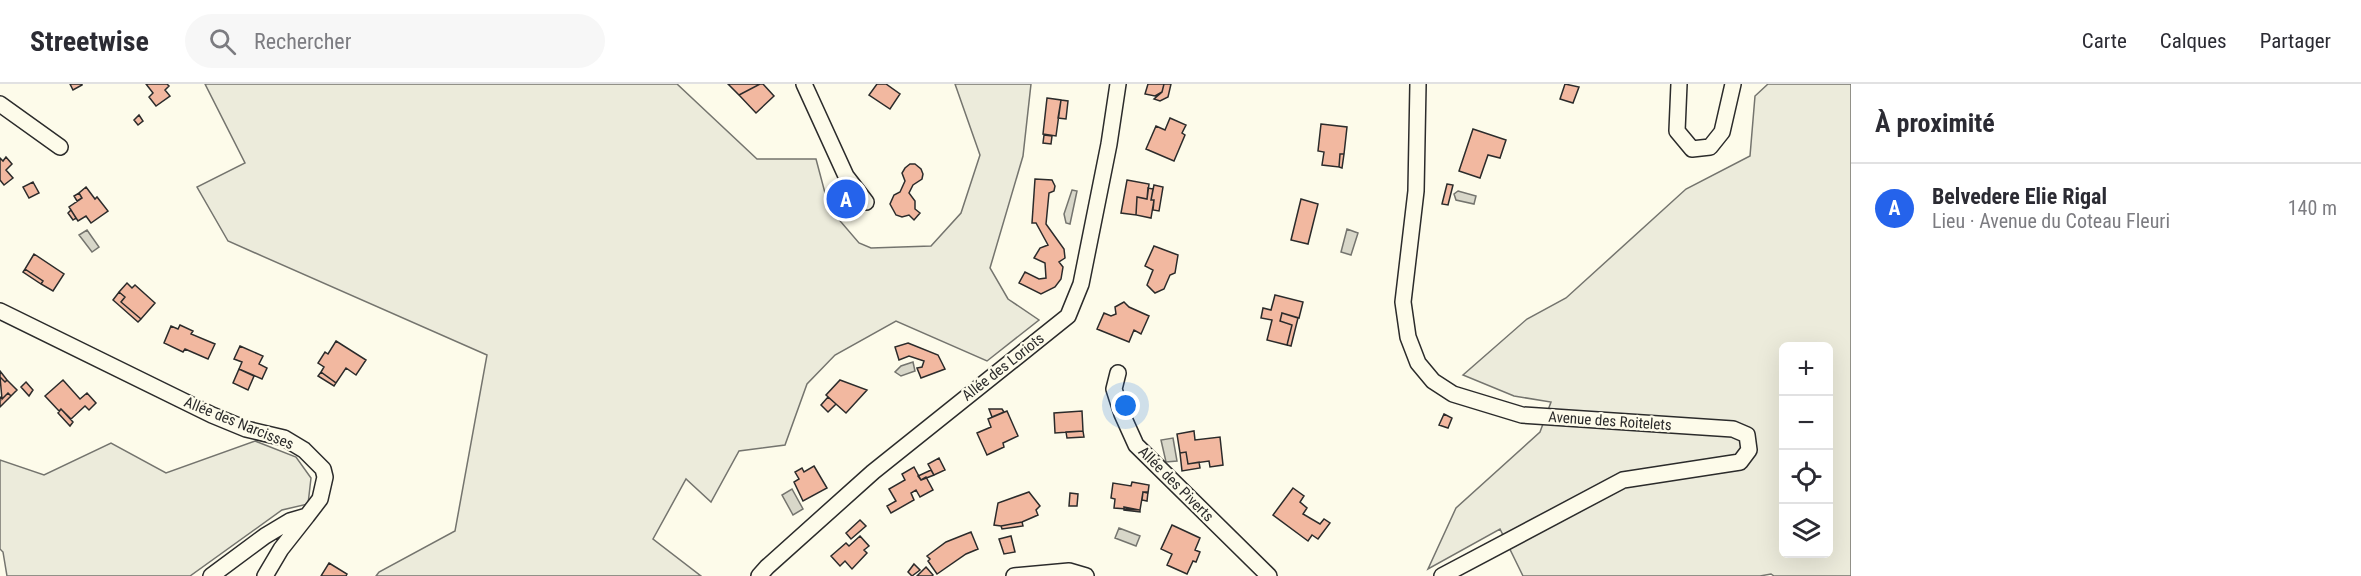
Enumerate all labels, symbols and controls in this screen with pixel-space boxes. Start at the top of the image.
search box [185,14,605,68]
text: Streetwise [30,25,149,58]
icon: search [206,25,239,58]
text: Rechercher [254,29,351,54]
text: Carte [2082,29,2127,53]
text: Calques [2160,29,2227,53]
text: Partager [2260,29,2331,53]
text: À proximité [1875,108,1995,138]
pin: A [826,176,866,222]
text: Belvedere Elie Rigal [1932,184,2107,209]
text: A [1889,196,1900,220]
text: 140 m [2288,196,2337,220]
text: Lieu · Avenue du Coteau Fleuri [1932,209,2170,233]
street label: Allée des Loriots [958,329,1048,405]
map controls [1779,342,1833,558]
button: + [1779,342,1833,396]
your location [1111,391,1140,420]
street label: Allée des Narcisses [182,393,297,453]
button: − [1779,396,1833,450]
street label: Avenue des Roitelets [1548,408,1672,434]
street label: Allée des Piverts [1135,443,1218,526]
button: locate [1779,450,1833,504]
button: layers [1779,504,1833,558]

